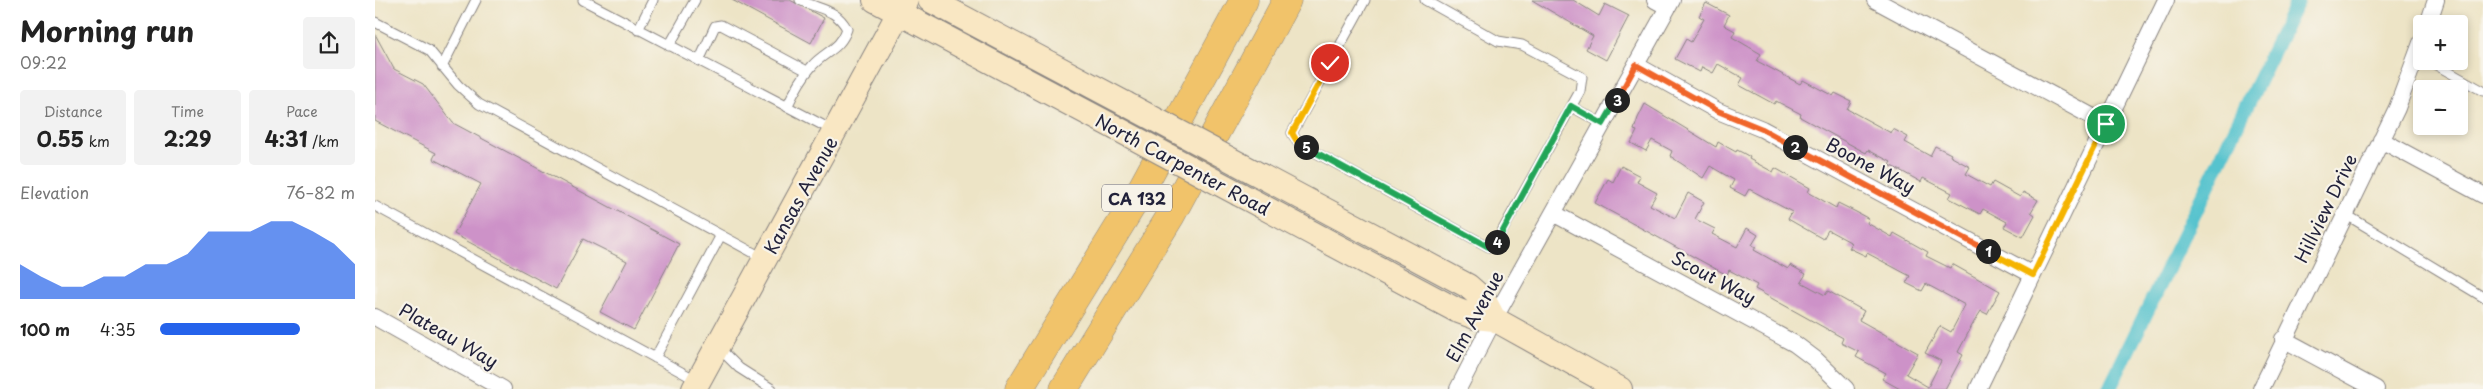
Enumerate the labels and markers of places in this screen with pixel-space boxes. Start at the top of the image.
pin [1309,42,1351,84]
pin: 3 [1605,88,1629,112]
pin [2085,103,2127,145]
pin: 5 [1293,134,1319,160]
pin: 2 [1783,134,1807,160]
pin: 4 [1485,230,1509,254]
pin: 1 [1975,238,2001,264]

